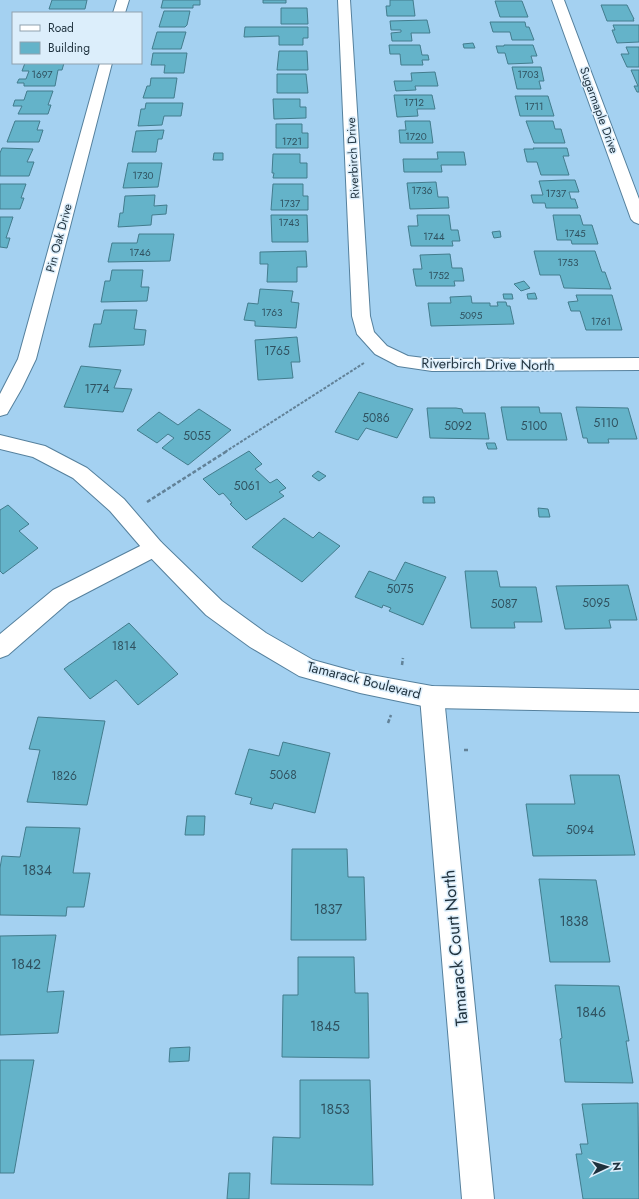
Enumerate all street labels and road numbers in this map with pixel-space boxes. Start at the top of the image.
street label: Sugarmaple Drive [575,64,623,156]
street label: Riverbirch Drive [342,117,364,199]
street label: Pin Oak Drive [41,202,77,274]
street label: Riverbirch Drive North [421,353,555,375]
street label: Tamarack Boulevard [305,656,423,704]
street label: Tamarack Court North [436,869,474,1027]

